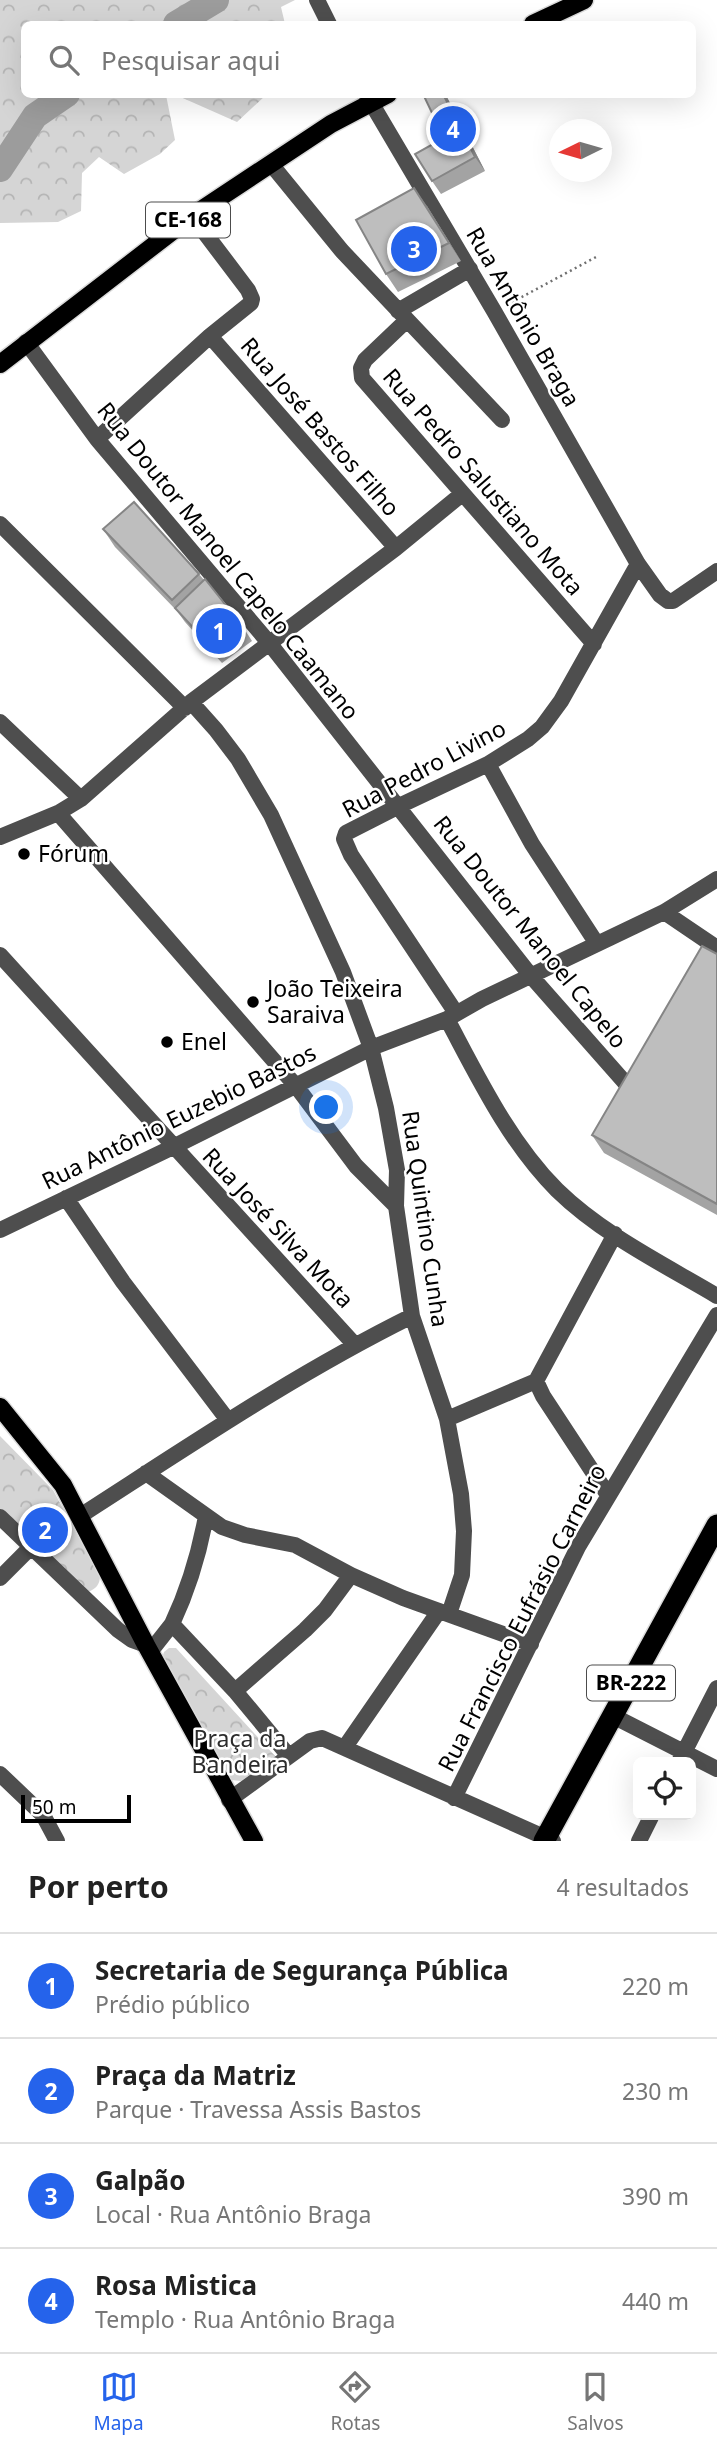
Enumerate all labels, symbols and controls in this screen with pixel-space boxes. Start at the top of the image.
search box [21,21,696,98]
icon: search [45,41,83,79]
text: Pesquisar aqui [101,42,281,78]
pin: 4 [430,103,476,155]
north arrow [549,119,612,182]
road number: CE-168 [146,202,230,238]
street label: Rua Antônio Braga [459,221,588,412]
pin: 3 [391,223,437,275]
street label: Rua José Bastos Filho [234,330,407,523]
street label: Rua Pedro Salustiano Mota [376,361,591,602]
street label: Rua Doutor Manoel Capelo Caamano [90,395,367,726]
pin: 1 [196,605,242,657]
street label: Rua Pedro Livino [336,711,511,825]
street label: Rua Doutor Manoel Capelo [427,808,635,1055]
place label: Fórum [38,837,109,869]
marker: Fórum [16,846,32,862]
place label: João Teixeira Saraiva [265,972,403,1030]
marker: João Teixeira Saraiva [245,994,261,1010]
place label: Enel [181,1025,227,1057]
marker: Enel [159,1034,175,1050]
street label: Rua Antônio Euzebio Bastos [36,1036,321,1197]
your location [309,1090,343,1124]
street label: Rua Quintino Cunha [395,1109,457,1329]
street label: Rua José Silva Mota [196,1140,362,1315]
street label: Rua Francisco Eufrásio Carneiro [429,1458,613,1777]
pin: 2 [22,1504,68,1556]
road number: BR-222 [587,1666,675,1700]
park label: Praça da Bandeira [191,1722,289,1780]
map controls [633,1757,696,1820]
button: locate [633,1757,696,1820]
scale bar [21,1792,131,1824]
text: 50 m [32,1794,76,1820]
text: Por perto [28,1866,169,1907]
text: 4 resultados [556,1871,689,1903]
text: Secretaria de Segurança Pública [95,1952,509,1988]
text: 1 [44,1970,58,2002]
text: 220 m [622,1970,689,2002]
text: Prédio público [95,1988,250,2020]
text: Praça da Matriz [95,2057,296,2093]
text: 2 [44,2075,58,2107]
text: 230 m [622,2075,689,2107]
text: Parque · Travessa Assis Bastos [95,2093,421,2125]
text: Galpão [95,2162,185,2198]
text: 3 [44,2180,58,2212]
text: 390 m [622,2180,689,2212]
text: Local · Rua Antônio Braga [95,2198,371,2230]
text: Rosa Mistica [95,2267,257,2303]
text: 4 [44,2285,58,2317]
text: 440 m [622,2285,689,2317]
text: Templo · Rua Antônio Braga [95,2303,395,2335]
tab: Mapa [93,2368,144,2436]
tab: Rotas [331,2368,380,2436]
tab: Salvos [567,2368,624,2436]

